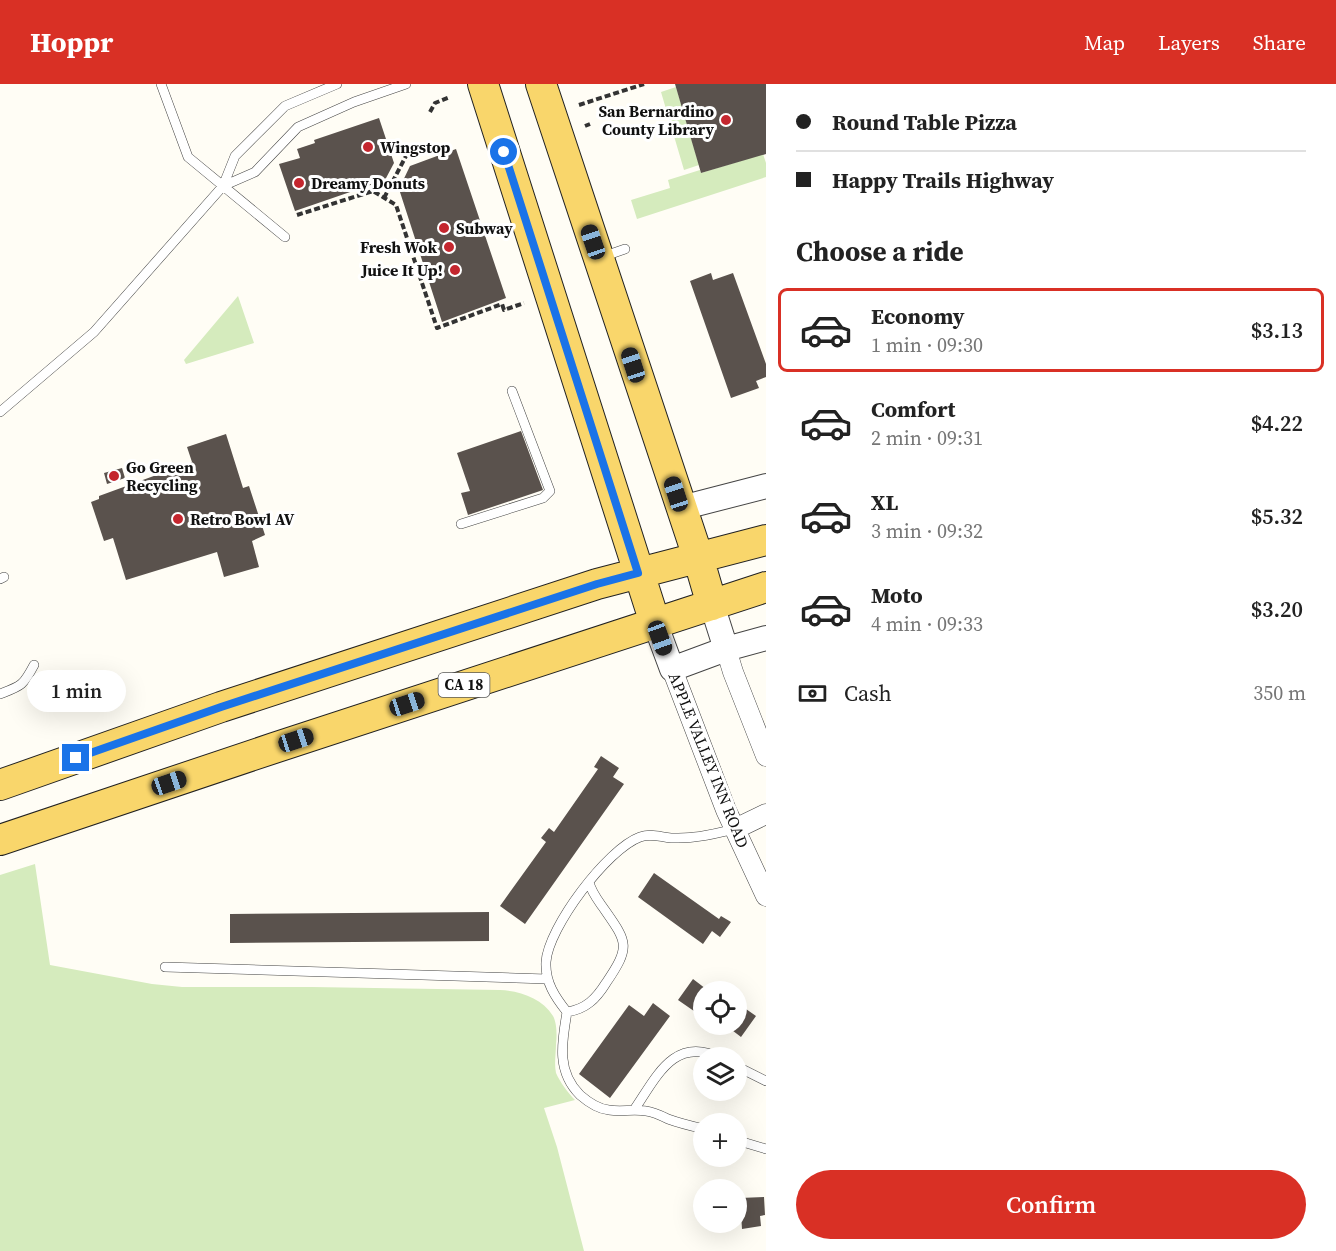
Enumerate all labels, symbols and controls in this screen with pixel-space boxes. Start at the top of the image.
text: Hoppr [30,23,113,61]
text: Map [1084,28,1125,57]
text: Layers [1158,28,1220,57]
text: Share [1253,28,1306,57]
place label: San Bernardino County Library [598,100,714,140]
text: Round Table Pizza [832,107,1017,137]
marker: San Bernardino County Library [719,113,733,127]
place label: Wingstop [380,136,451,158]
route start [490,138,517,165]
marker: Wingstop [361,140,375,154]
text: Happy Trails Highway [832,165,1054,195]
place label: Dreamy Donuts [311,172,425,194]
marker: Dreamy Donuts [292,176,306,190]
place label: Subway [456,217,513,239]
marker: Subway [437,221,451,235]
car [579,222,607,262]
text: Choose a ride [796,233,964,270]
place label: Fresh Wok [360,236,437,258]
marker: Fresh Wok [442,240,456,254]
place label: Juice It Up! [360,259,443,281]
marker: Juice It Up! [448,263,462,277]
text: Economy [871,301,965,331]
icon: car [799,303,853,357]
text: $3.13 [1251,315,1303,345]
text: 1 min · 09:30 [871,331,983,359]
car [619,345,647,385]
text: Comfort [871,394,955,424]
icon: car [799,396,853,450]
text: $4.22 [1251,408,1303,438]
text: 2 min · 09:31 [871,424,983,452]
place label: Go Green Recycling [126,456,198,496]
marker: Go Green Recycling [107,469,121,483]
car [662,474,690,514]
text: XL [871,487,898,517]
icon: car [799,489,853,543]
text: $5.32 [1251,501,1303,531]
place label: Retro Bowl AV [190,508,295,530]
marker: Retro Bowl AV [171,512,185,526]
text: 3 min · 09:32 [871,517,983,545]
text: Moto [871,580,923,610]
icon: car [799,582,853,636]
text: $3.20 [1251,594,1303,624]
text: 4 min · 09:33 [871,610,983,638]
car [645,618,675,658]
street label: APPLE VALLEY INN ROAD [664,669,754,851]
callout: 1 min [26,671,125,713]
road number: CA 18 [438,673,490,697]
text: 1 min [51,677,102,705]
icon: cash [796,677,829,710]
text: Cash [844,678,892,708]
text: 350 m [1253,679,1306,707]
car [387,690,427,718]
car [276,726,316,754]
route end [62,744,89,771]
car [149,769,189,797]
map controls [693,981,747,1233]
button: locate [693,981,747,1035]
button: layers [693,1047,747,1101]
button: + [693,1113,747,1167]
button: Confirm [796,1170,1306,1239]
button: − [693,1179,747,1233]

